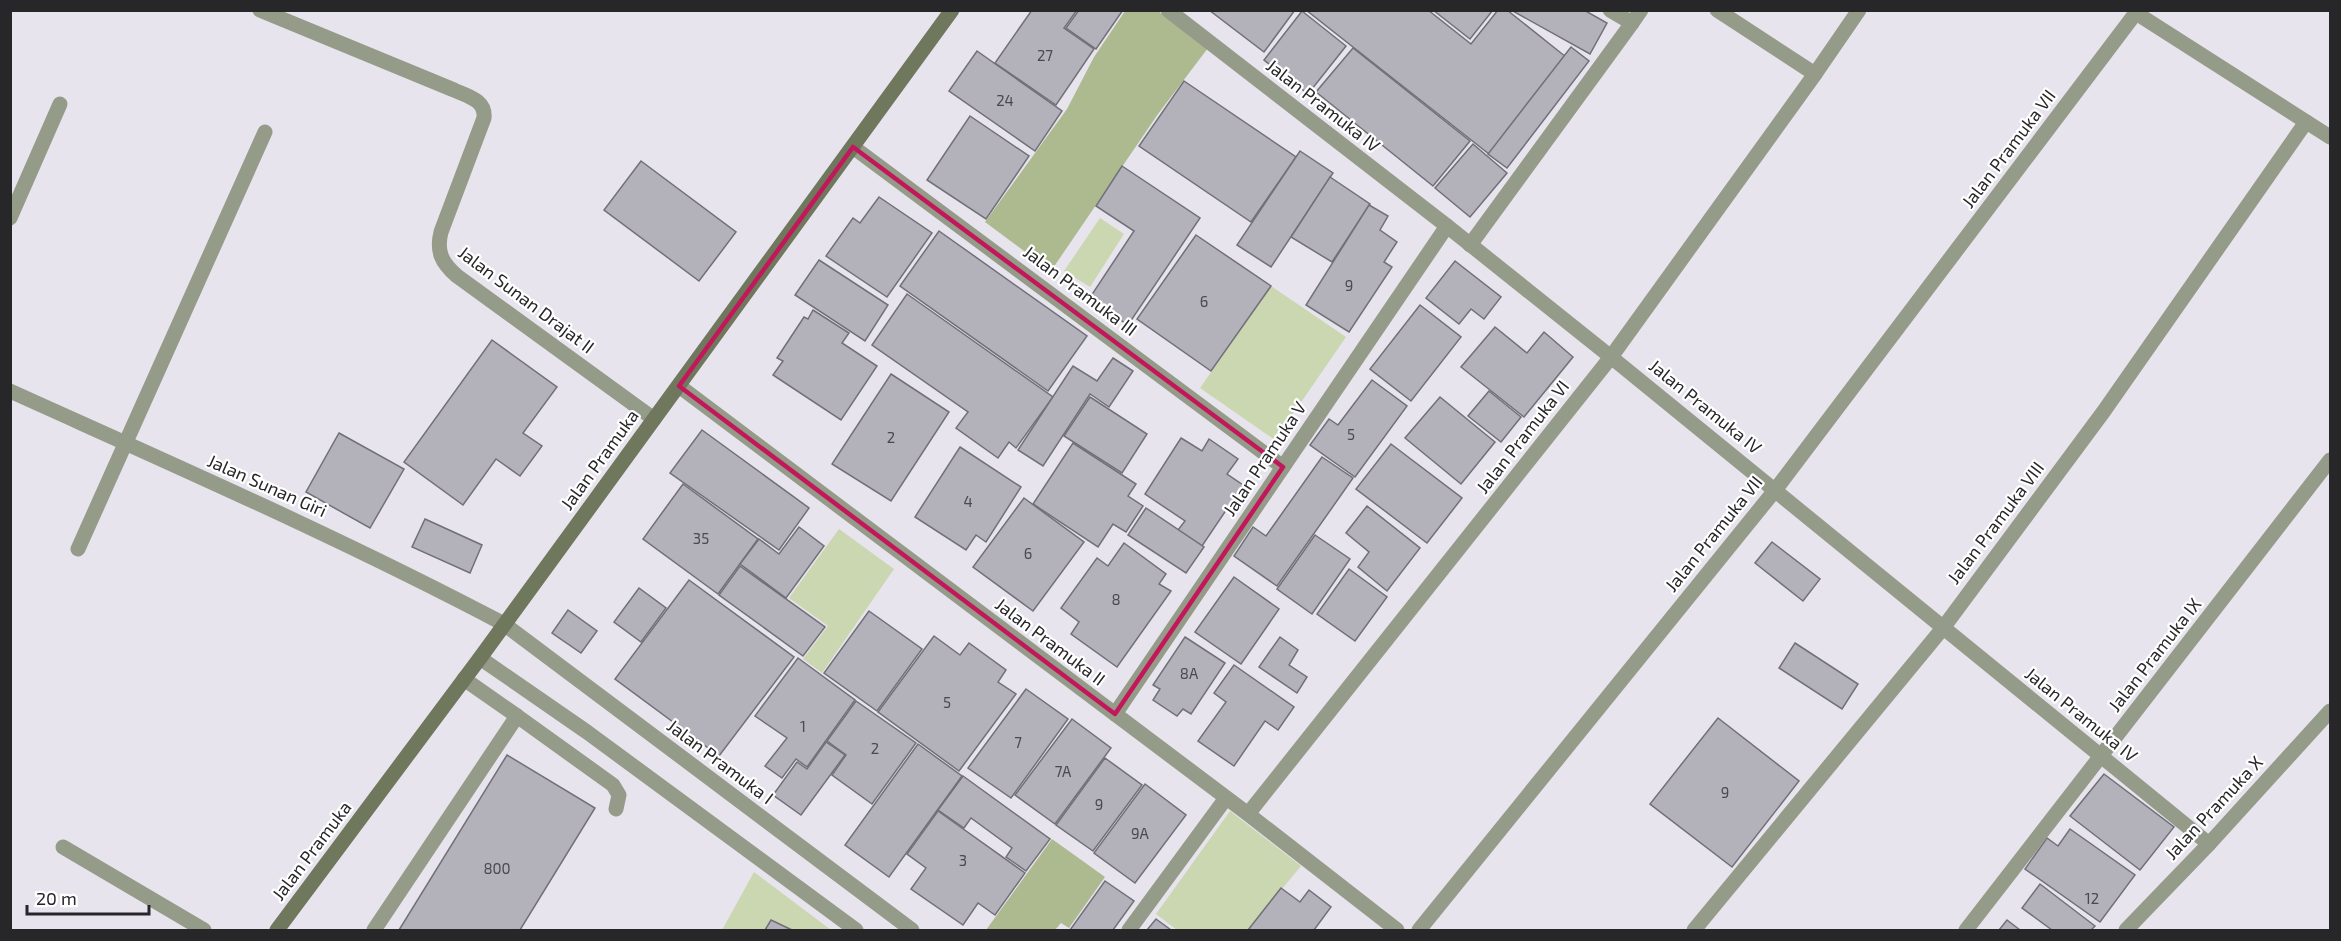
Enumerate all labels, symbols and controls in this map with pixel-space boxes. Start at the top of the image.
house number: 27 [1037,46,1053,64]
street label: Jalan Pramuka IV [1262,54,1385,156]
street label: Jalan Pramuka VII [1957,85,2060,212]
house number: 24 [996,91,1014,109]
street label: Jalan Pramuka III [1019,240,1142,340]
street label: Jalan Sunan Drajat II [454,241,599,358]
house number: 9 [1345,276,1353,294]
house number: 6 [1200,292,1208,310]
street label: Jalan Pramuka IV [1645,354,1766,458]
street label: Jalan Pramuka VI [1471,375,1573,497]
street label: Jalan Pramuka V [1218,397,1311,520]
street label: Jalan Pramuka [555,405,643,514]
house number: 5 [1347,425,1355,443]
house number: 2 [887,428,895,446]
street label: Jalan Sunan Giri [204,449,330,521]
street label: Jalan Pramuka VIII [1942,457,2048,588]
street label: Jalan Pramuka VII [1660,471,1767,596]
house number: 4 [963,492,973,510]
house number: 35 [693,529,709,547]
house number: 6 [1024,544,1032,562]
house number: 8 [1111,590,1121,608]
street label: Jalan Pramuka II [991,593,1110,690]
street label: Jalan Pramuka IX [2103,593,2205,716]
street label: Jalan Pramuka IV [2021,662,2142,766]
house number: 8A [1180,664,1199,682]
house number: 5 [943,693,951,711]
street label: Jalan Pramuka I [663,714,778,808]
house number: 1 [800,717,806,735]
house number: 7 [1014,733,1022,751]
house number: 2 [871,739,879,757]
street label: Jalan Pramuka X [2160,751,2267,864]
house number: 7A [1055,762,1072,780]
house number: 9 [1721,783,1729,801]
house number: 9 [1095,795,1103,813]
street label: Jalan Pramuka [267,796,356,904]
house number: 9A [1131,824,1150,842]
house number: 3 [959,851,967,869]
house number: 800 [483,859,511,877]
scale bar [27,878,148,916]
text: 20 m [36,887,77,909]
house number: 12 [2085,889,2099,907]

